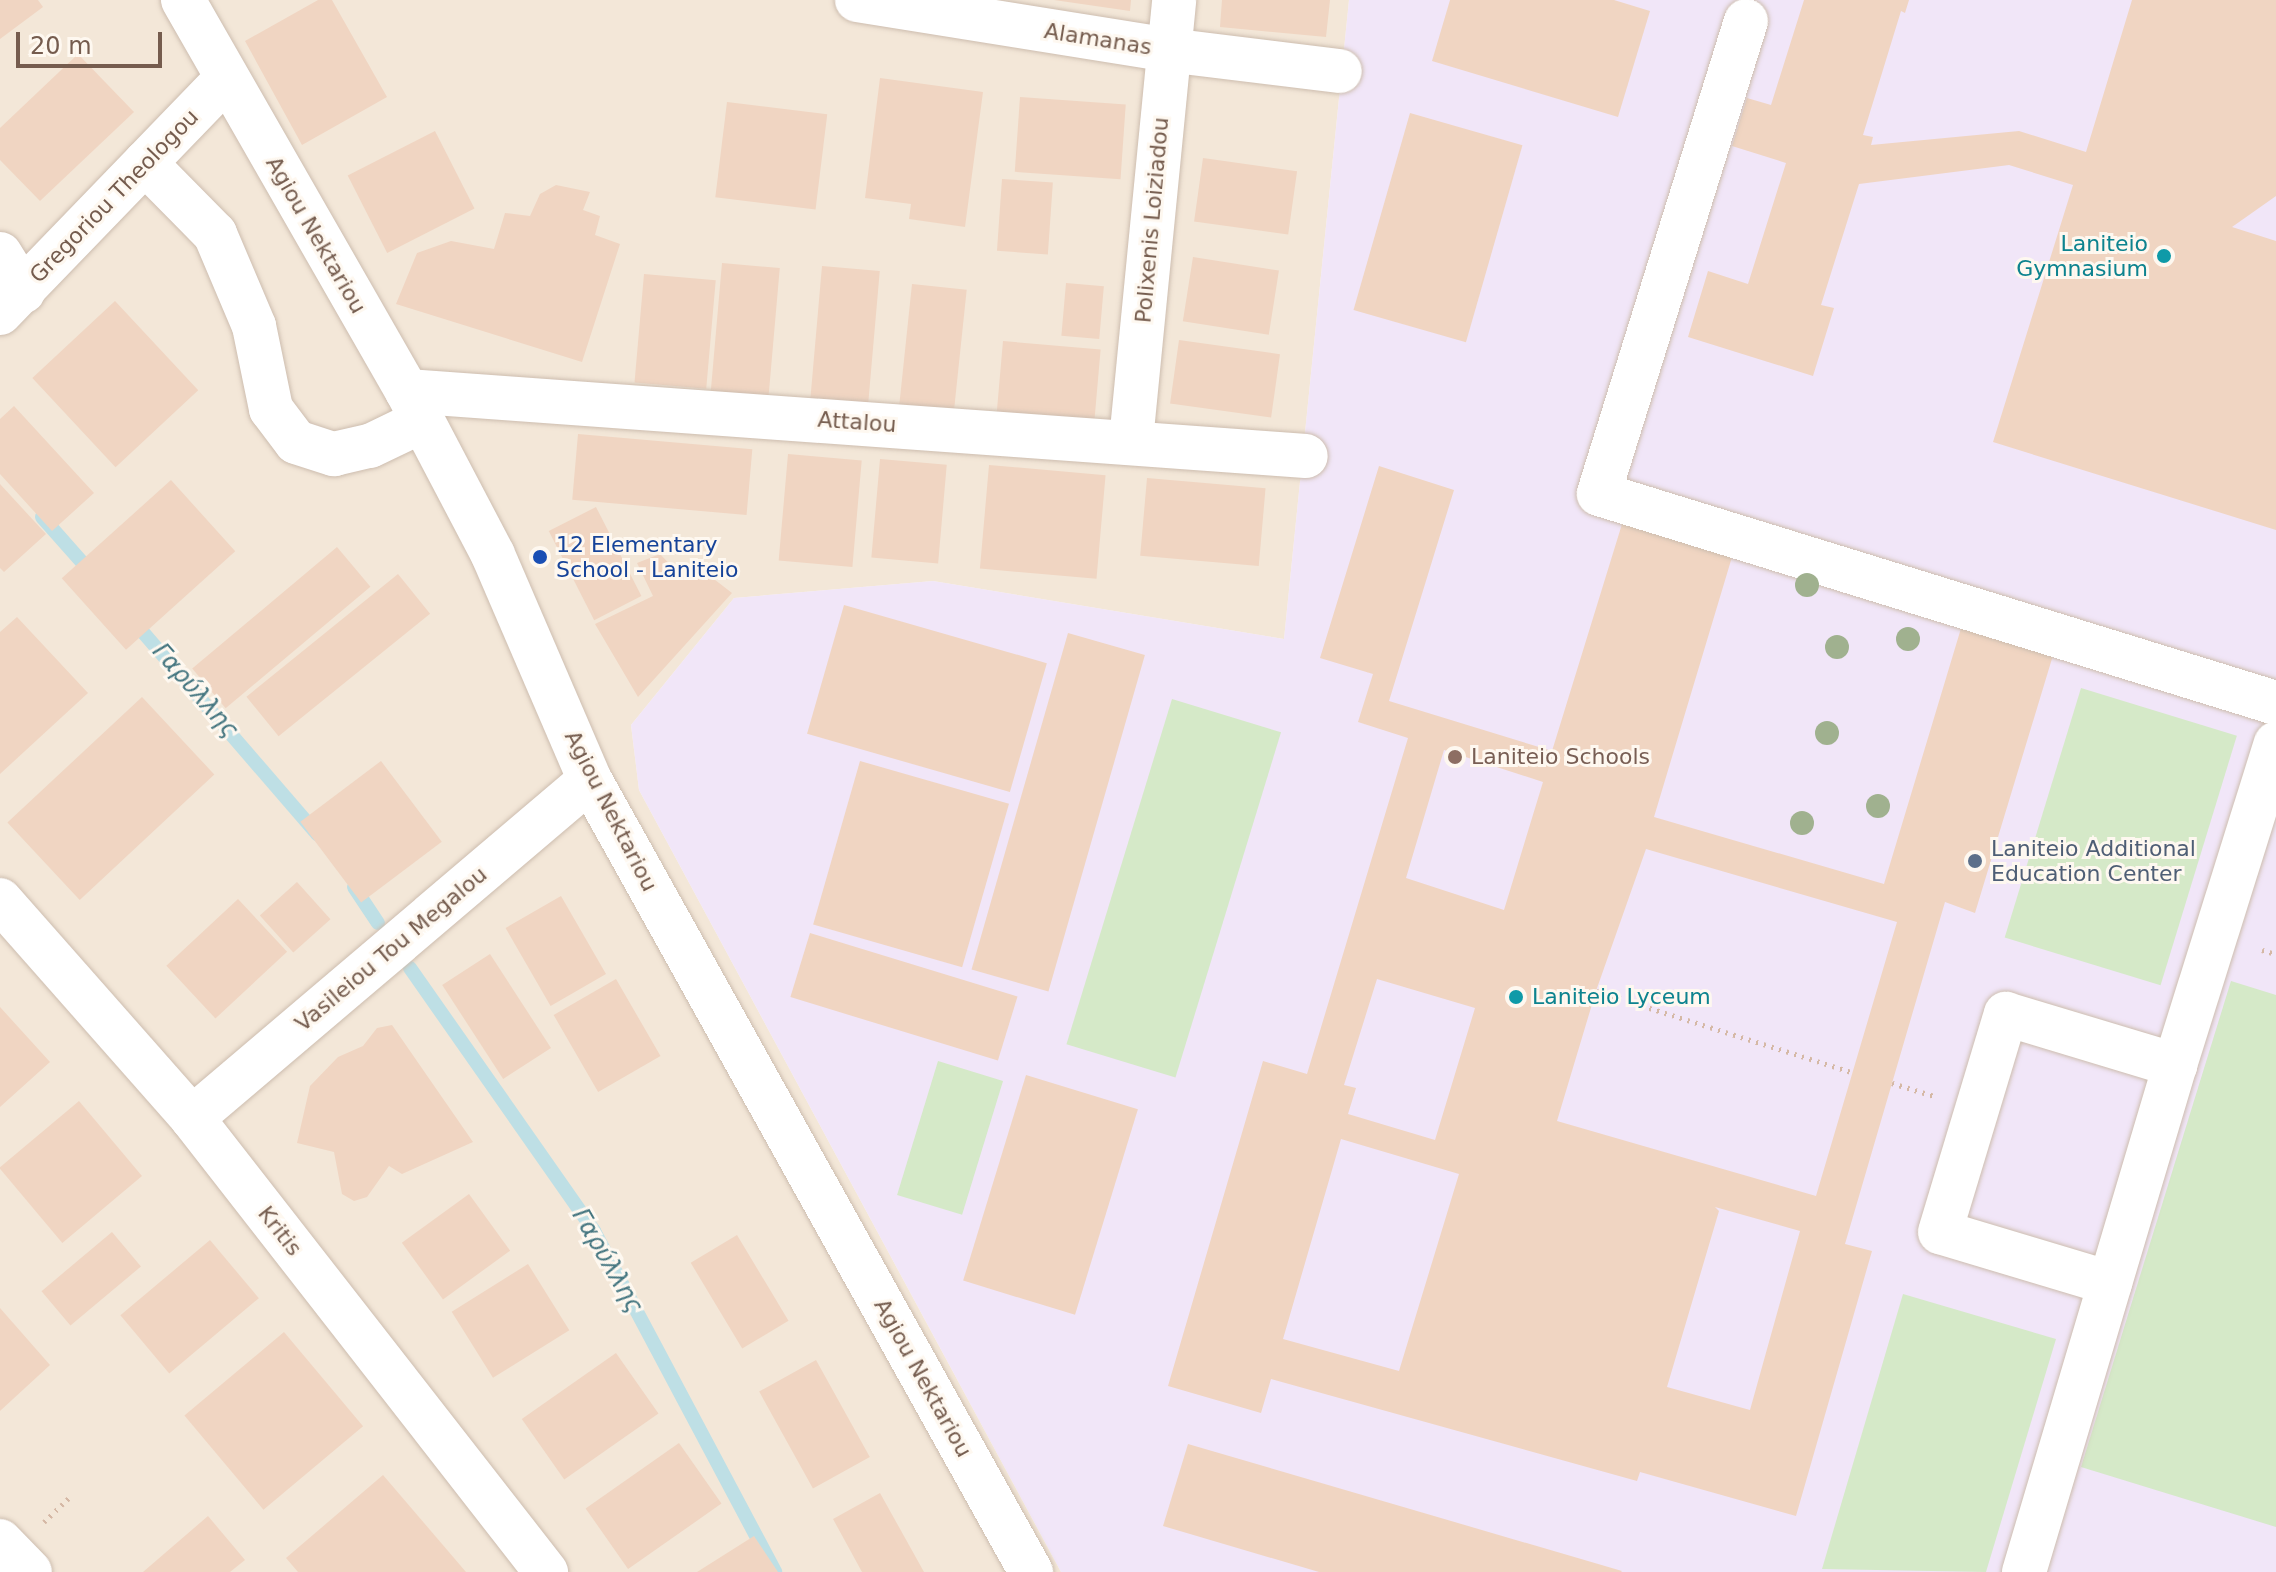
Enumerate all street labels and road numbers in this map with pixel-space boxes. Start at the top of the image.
street label: Alamanas [1042,17,1154,61]
street label: Gregoriou Theologou [24,104,204,288]
street label: Polixenis Loiziadou [1130,116,1174,324]
street label: Agiou Nektariou [260,152,372,318]
street label: Attalou [817,406,897,438]
street label: Agiou Nektariou [559,726,663,896]
street label: Vasileiou Tou Megalou [290,861,492,1037]
street label: Kritis [252,1201,308,1261]
street label: Agiou Nektariou [869,1294,977,1462]

